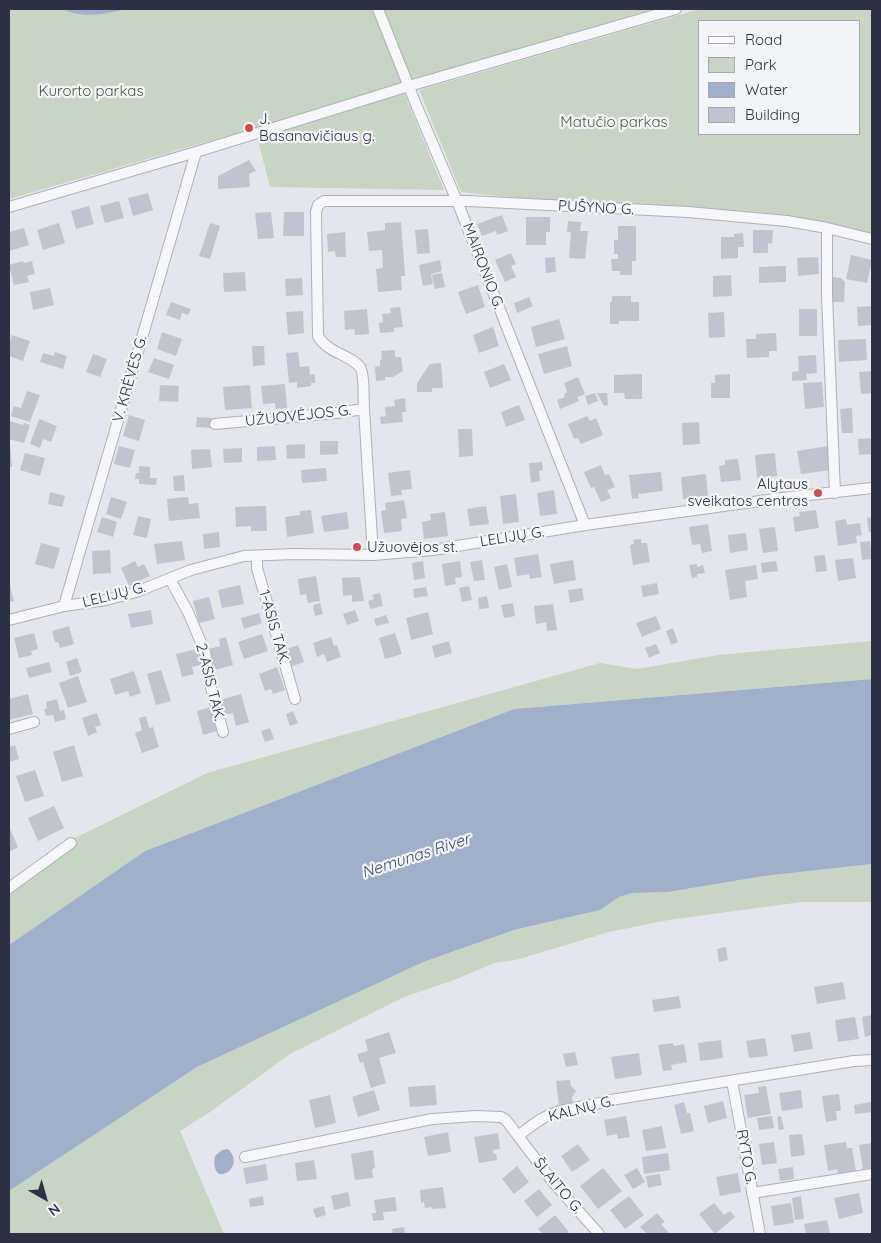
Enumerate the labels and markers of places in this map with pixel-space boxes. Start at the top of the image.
place label: J. Basanavičiaus g. [259,110,374,145]
marker: J. Basanavičiaus g. [243,122,255,134]
place label: Alytaus sveikatos centras [687,475,808,510]
marker: Alytaus sveikatos centras [812,487,824,499]
place label: Užuovėjos st. [367,538,458,556]
marker: Užuovėjos st. [351,541,363,553]

